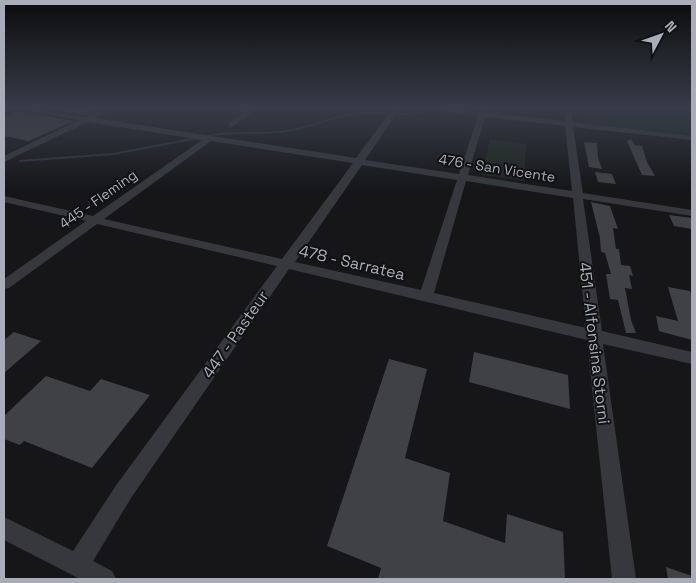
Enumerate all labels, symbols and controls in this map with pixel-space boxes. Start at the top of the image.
north arrow [636,10,686,60]
text: N [661,17,681,36]
street label: 476 - San Vicente [437,150,557,186]
street label: 445 - Fleming [56,166,140,232]
street label: 478 - Sarratea [297,240,407,285]
street label: 451 - Alfonsina Storni [574,261,615,425]
street label: 447 - Pasteur [197,286,273,382]

